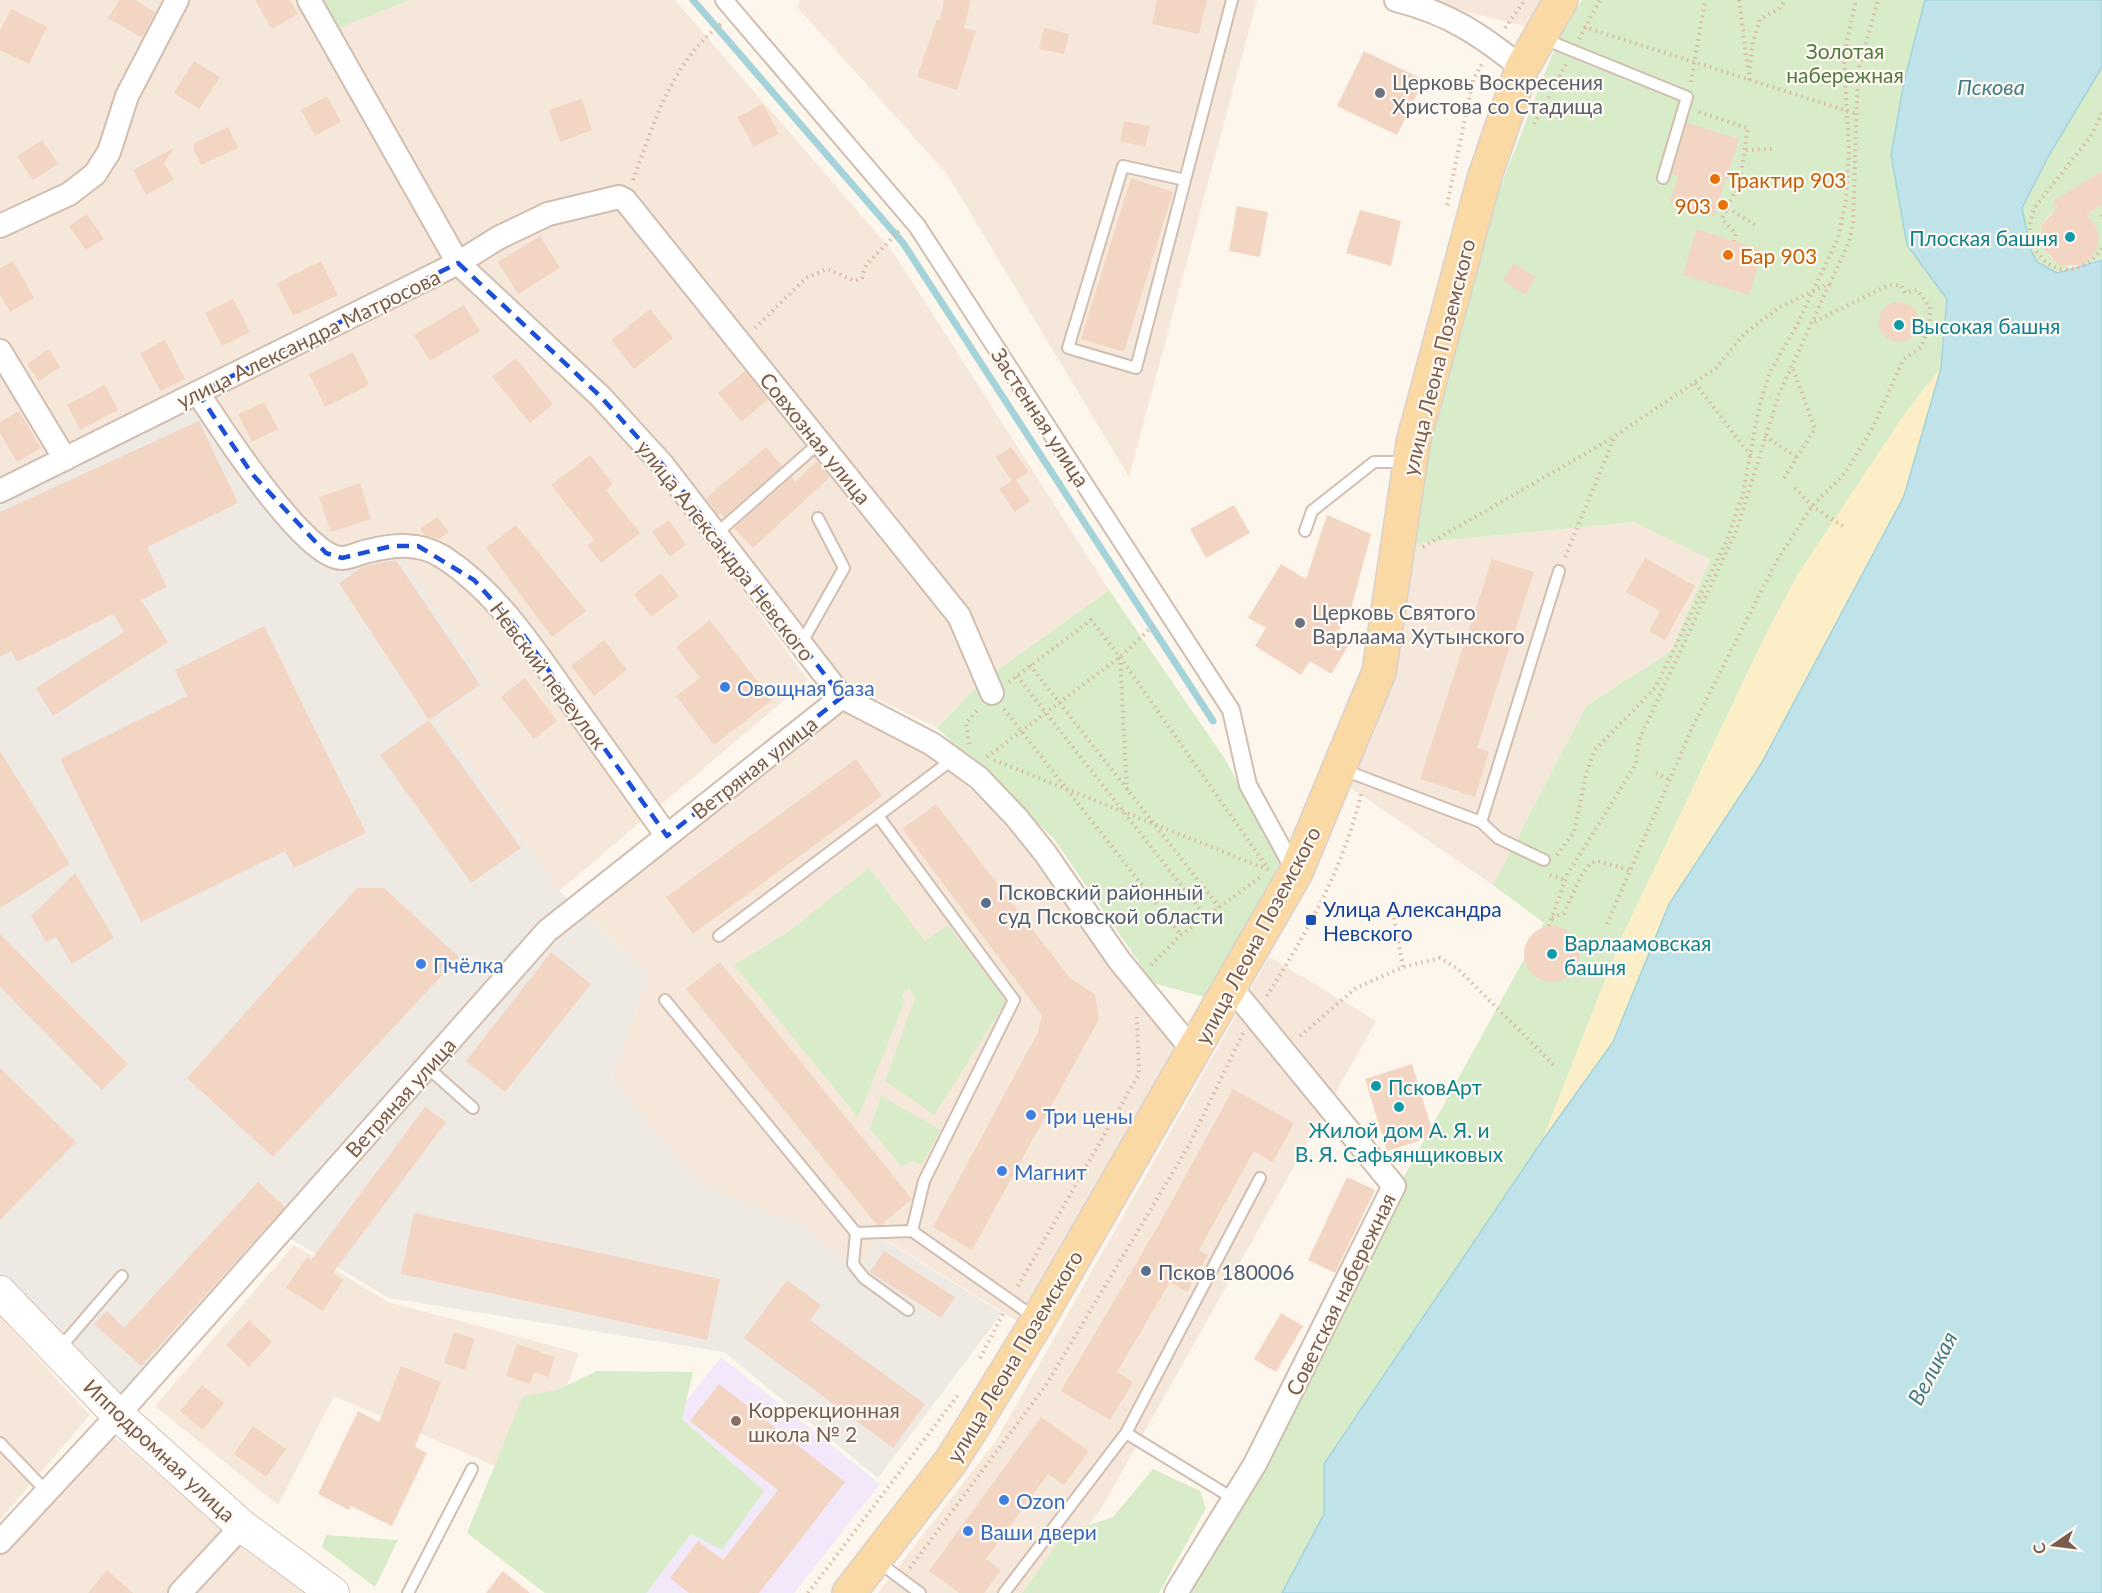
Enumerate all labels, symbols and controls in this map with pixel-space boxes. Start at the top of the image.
park label: Золотая набережная [1786,38,1904,87]
place label: Церковь Воскресения Христова со Стадища [1392,69,1603,118]
water label: Пскова [1957,73,2025,100]
marker: Церковь Воскресения Христова со Стадища [1373,86,1387,100]
place label: Трактир 903 [1727,167,1847,192]
marker: Трактир 903 [1708,172,1722,186]
place label: 903 [1674,193,1711,218]
marker: 903 [1716,198,1730,212]
place label: Плоская башня [1909,225,2058,250]
marker: Плоская башня [2063,230,2077,244]
street label: улица Леона Поземского [1396,236,1480,478]
place label: Бар 903 [1740,243,1817,268]
marker: Бар 903 [1721,248,1735,262]
street label: улица Александра Матросова [172,263,444,413]
place label: Высокая башня [1911,313,2060,338]
marker: Высокая башня [1892,318,1906,332]
street label: Застенная улица [987,343,1095,491]
street label: Совхозная улица [755,367,877,509]
street label: улица Александра Невского [632,435,820,666]
street label: Невский переулок [485,596,613,754]
place label: Церковь Святого Варлаама Хутынского [1312,599,1525,648]
marker: Церковь Святого Варлаама Хутынского [1293,616,1307,630]
place label: Овощная база [737,675,875,700]
marker: Овощная база [718,680,732,694]
street label: Ветряная улица [686,710,822,824]
street label: улица Леона Поземского [1189,822,1325,1048]
place label: Псковский районный суд Псковской области [998,879,1223,928]
marker: Псковский районный суд Псковской области [979,896,993,910]
place label: Улица Александра Невского [1323,896,1502,945]
marker: Улица Александра Невского [1304,913,1318,927]
place label: Варлаамовская башня [1564,930,1711,979]
marker: Варлаамовская башня [1545,947,1559,961]
place label: Пчёлка [433,952,504,977]
marker: Пчёлка [414,957,428,971]
street label: Ветряная улица [340,1032,460,1162]
place label: ПсковАрт [1388,1074,1483,1099]
marker: ПсковАрт [1369,1079,1383,1093]
marker: Жилой дом А. Я. и В. Я. Сафьянщиковых [1392,1100,1406,1114]
place label: Три цены [1043,1103,1133,1128]
marker: Три цены [1024,1108,1038,1122]
place label: Жилой дом А. Я. и В. Я. Сафьянщиковых [1295,1117,1504,1166]
place label: Магнит [1014,1159,1087,1184]
marker: Магнит [995,1164,1009,1178]
street label: Советская набережная [1280,1189,1400,1399]
street label: улица Леона Поземского [941,1245,1087,1467]
place label: Псков 180006 [1158,1259,1294,1284]
marker: Псков 180006 [1139,1264,1153,1278]
water label: Великая [1901,1327,1963,1409]
street label: Ипподромная улица [79,1373,241,1527]
place label: Коррекционная школа № 2 [748,1397,900,1446]
marker: Коррекционная школа № 2 [729,1414,743,1428]
place label: Ozon [1016,1488,1066,1513]
marker: Ozon [997,1493,1011,1507]
north arrow [2024,1515,2084,1575]
place label: Ваши двери [980,1519,1097,1544]
marker: Ваши двери [961,1524,975,1538]
text: С [2028,1541,2049,1556]

